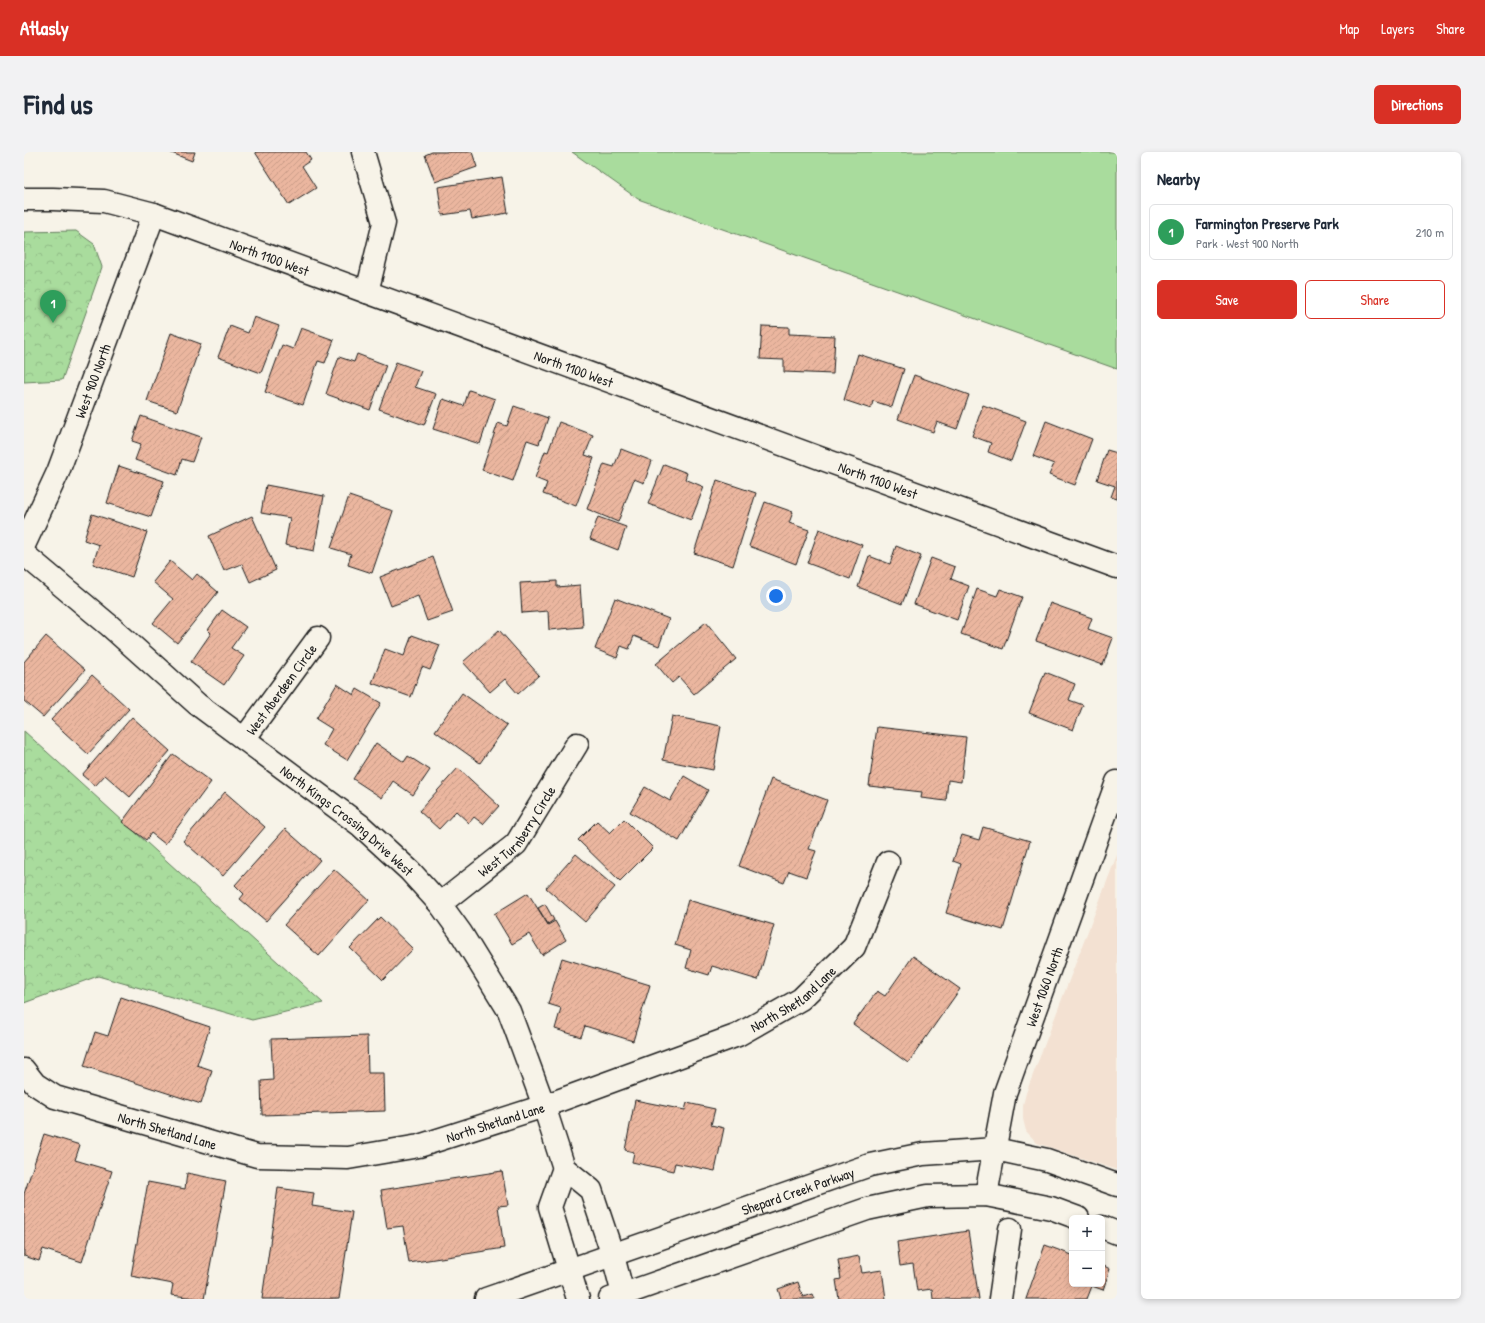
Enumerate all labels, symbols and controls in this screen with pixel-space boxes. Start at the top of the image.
text: Atlasly [20,15,69,41]
text: Map [1339,19,1359,38]
text: Layers [1381,19,1414,38]
text: Share [1436,19,1465,38]
text: Find us [24,85,93,123]
button: Directions [1374,85,1461,124]
text: Nearby [1157,167,1200,190]
text: Farmington Preserve Park [1196,213,1339,234]
text: 1 [1169,223,1173,241]
text: 210 m [1416,223,1444,241]
street label: North 1100 West [228,233,312,280]
text: Park · West 900 North [1196,234,1298,252]
button: Save [1157,280,1297,319]
button: Share [1305,280,1445,319]
pin: 1 [40,290,66,323]
street label: West 900 North [70,341,115,420]
street label: North 1100 West [532,345,616,391]
street label: North 1100 West [836,456,921,503]
your location [766,586,786,606]
street label: West Aberdeen Circle [241,639,321,738]
street label: North Kings Crossing Drive West [277,760,418,880]
street label: West Turnberry Circle [473,781,559,880]
street label: West 1060 North [1020,944,1066,1029]
street label: North Shetland Lane [746,961,840,1036]
street label: North Shetland Lane [444,1097,547,1146]
street label: North Shetland Lane [116,1106,220,1153]
street label: Shepard Creek Parkway [739,1162,857,1219]
map controls [1069,1215,1105,1287]
button: + [1069,1215,1105,1251]
button: − [1069,1251,1105,1287]

